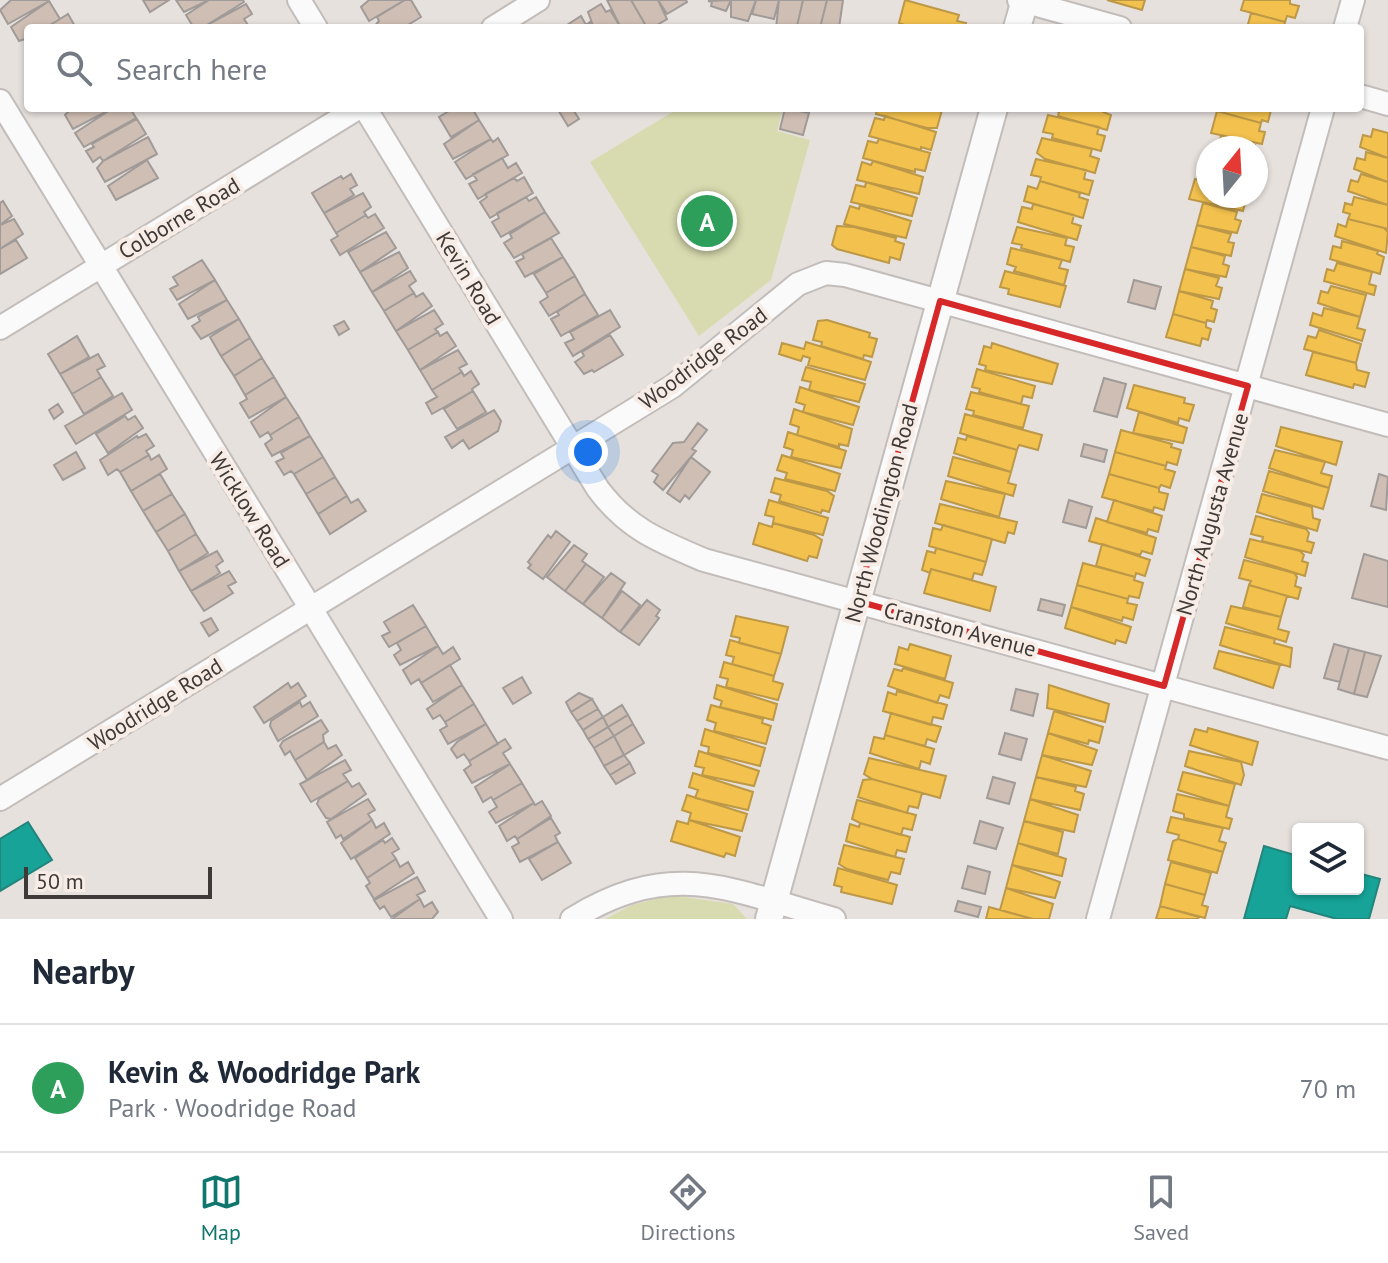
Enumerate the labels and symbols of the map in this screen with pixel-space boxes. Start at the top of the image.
north arrow [1196,136,1268,208]
street label: Colborne Road [113,171,245,265]
pin: A [681,191,733,251]
street label: Kevin Road [430,226,508,330]
street label: Woodridge Road [633,301,773,415]
street label: North Woodington Road [838,400,924,626]
street label: North Augusta Avenue [1170,410,1254,618]
your location [568,432,608,472]
street label: Wicklow Road [204,447,296,573]
street label: Cranston Avenue [881,595,1039,663]
street label: Woodridge Road [83,651,227,757]
scale bar [24,863,212,899]

